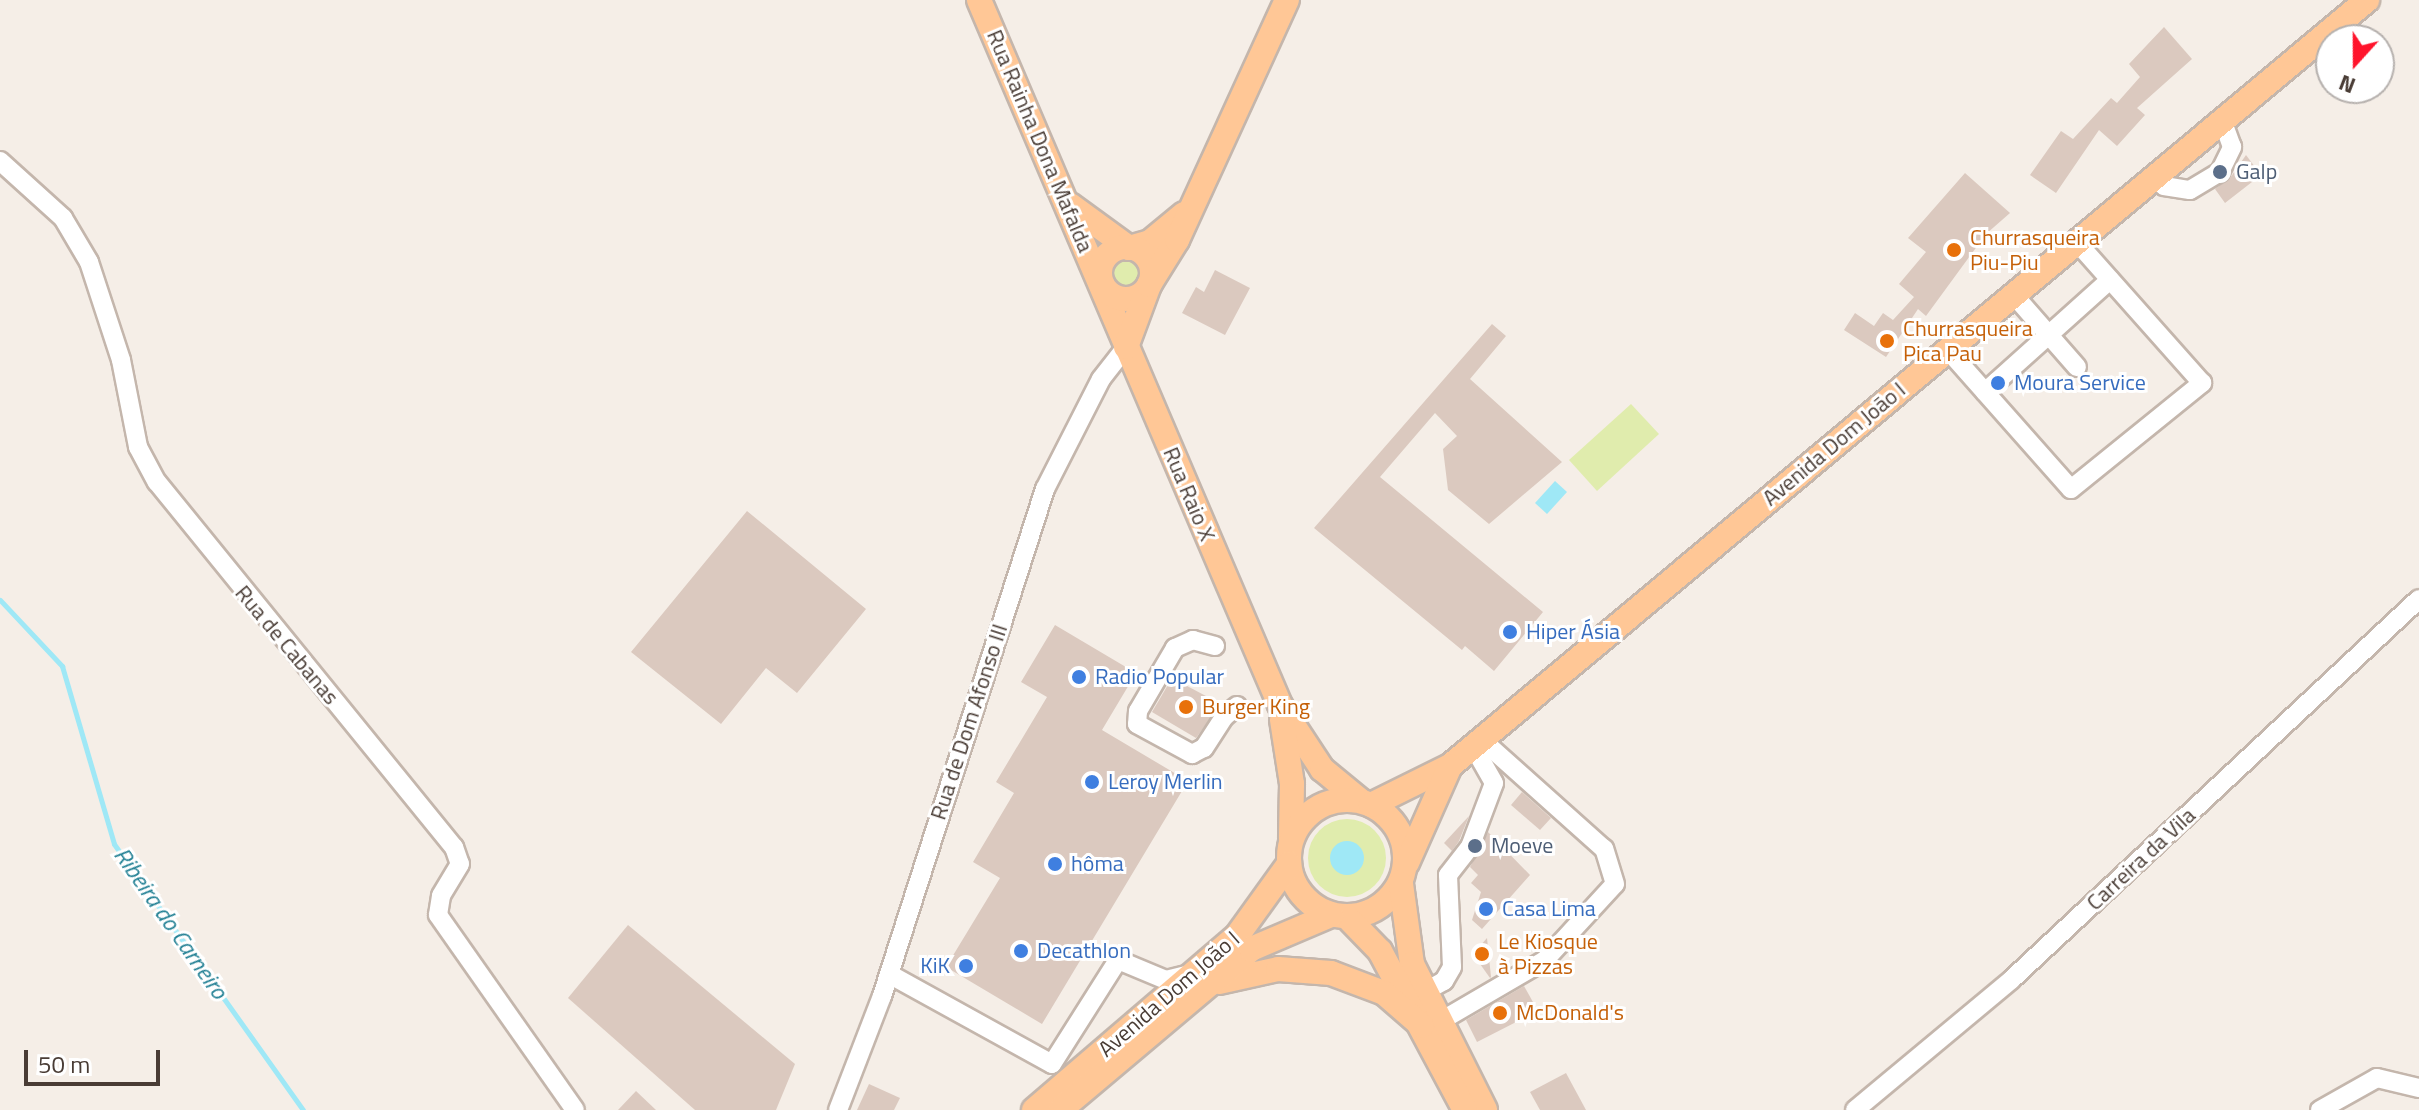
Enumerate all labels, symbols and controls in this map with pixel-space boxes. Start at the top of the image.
north arrow [2315,24,2395,104]
street label: Rua Rainha Dona Mafalda [981,26,1099,256]
text: N [2334,66,2360,103]
place label: Galp [2236,159,2277,185]
marker: Galp [2211,163,2229,181]
place label: Churrasqueira Piu-Piu [1970,224,2100,276]
marker: Churrasqueira Piu-Piu [1945,241,1963,259]
place label: Churrasqueira Pica Pau [1903,315,2033,366]
marker: Churrasqueira Pica Pau [1878,332,1896,350]
place label: Moura Service [2014,370,2146,396]
marker: Moura Service [1989,374,2007,392]
street label: Avenida Dom João I [1757,377,1911,511]
street label: Rua Raio X [1157,443,1221,545]
street label: Rua de Cabanas [230,580,344,710]
place label: Hiper Ásia [1526,619,1620,645]
street label: Rua de Dom Afonso III [925,621,1013,823]
marker: Hiper Ásia [1501,623,1519,641]
place label: Radio Popular [1095,664,1224,690]
marker: Radio Popular [1070,668,1088,686]
place label: Burger King [1202,694,1310,720]
marker: Burger King [1177,698,1195,716]
place label: Leroy Merlin [1108,769,1223,795]
marker: Leroy Merlin [1083,773,1101,791]
street label: Carreira da Vila [2081,802,2201,916]
place label: Moeve [1491,833,1553,859]
marker: Moeve [1466,837,1484,855]
water label: Ribeira do Carneiro [108,842,234,1004]
place label: hôma [1071,851,1124,877]
marker: hôma [1046,855,1064,873]
place label: Casa Lima [1502,896,1596,922]
marker: Casa Lima [1477,900,1495,918]
street label: Avenida Dom João I [1093,926,1245,1062]
place label: Le Kiosque à Pizzas [1498,928,1598,980]
place label: Decathlon [1037,938,1131,964]
marker: Decathlon [1012,942,1030,960]
marker: Le Kiosque à Pizzas [1473,945,1491,963]
place label: KiK [920,953,950,979]
marker: KiK [957,957,975,975]
place label: McDonald's [1516,1000,1624,1026]
marker: McDonald's [1491,1004,1509,1022]
scale bar [28,1034,164,1084]
text: 50 m [38,1046,90,1082]

